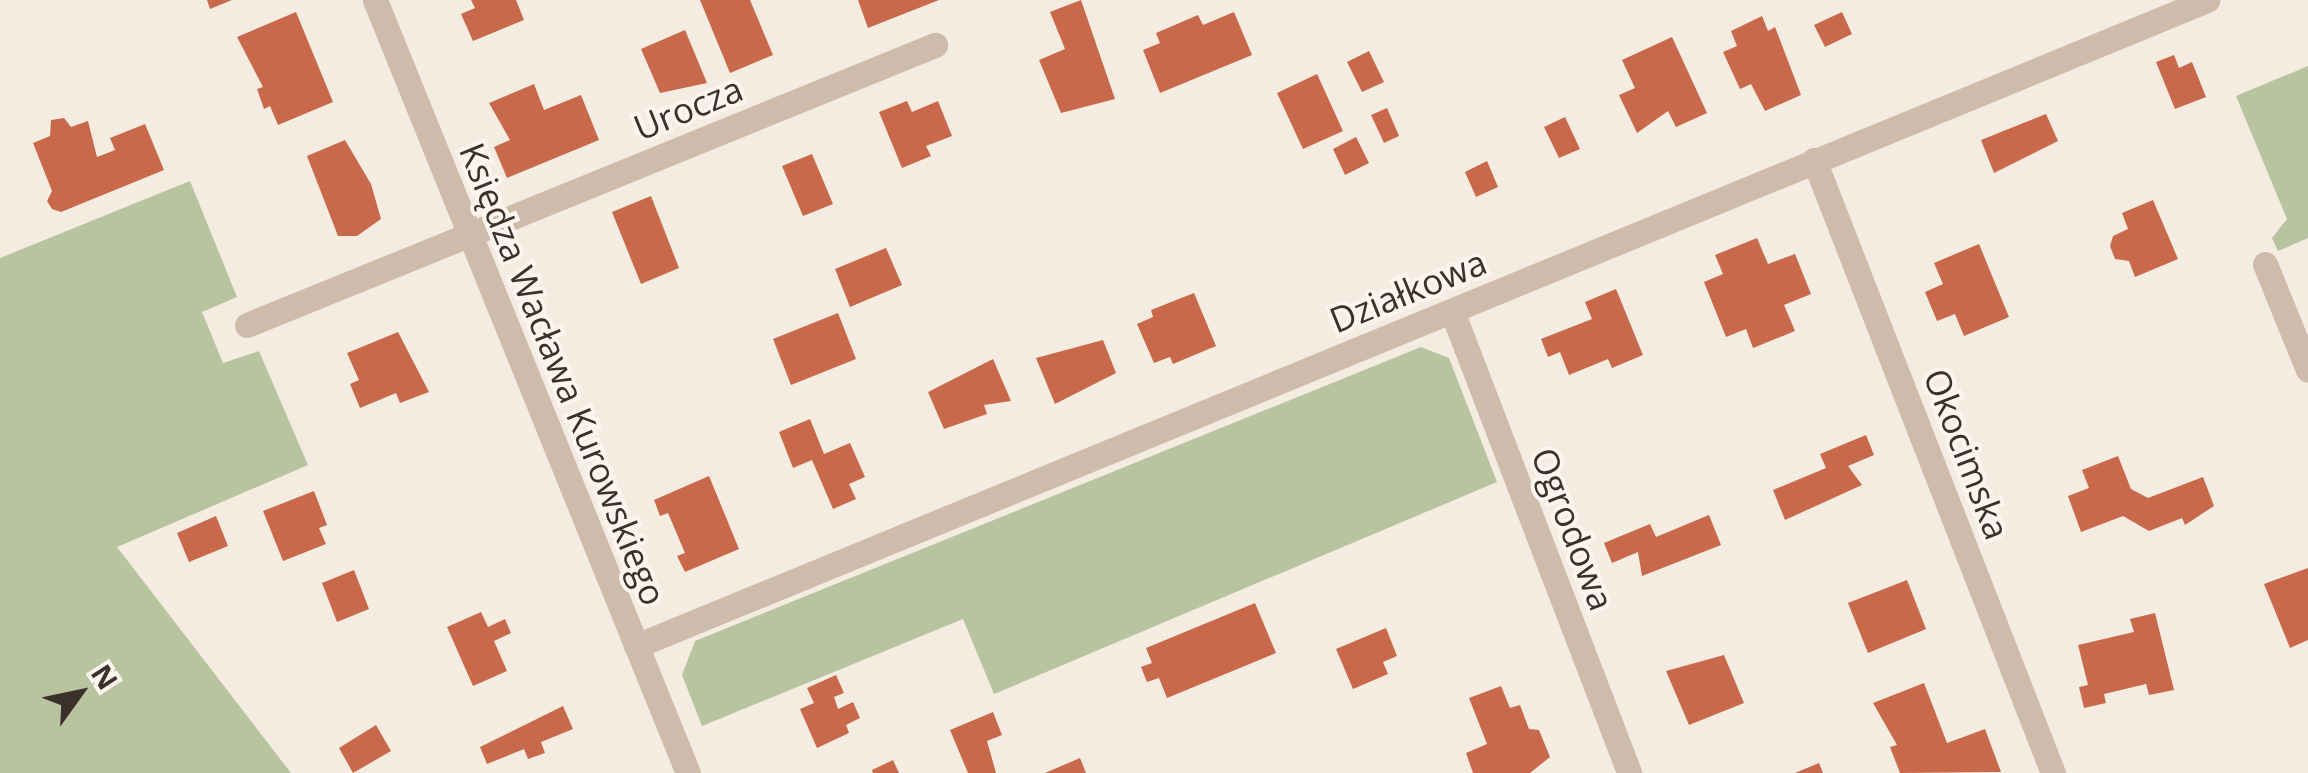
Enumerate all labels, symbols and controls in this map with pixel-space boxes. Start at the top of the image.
street label: Urocza [628,67,748,149]
street label: Księdza Wacława Kurowskiego [451,137,675,611]
street label: Działkowa [1324,241,1492,341]
street label: Okocimska [1915,363,2019,545]
street label: Ogrodowa [1523,442,1623,616]
north arrow [30,643,130,743]
text: N [83,657,127,697]

